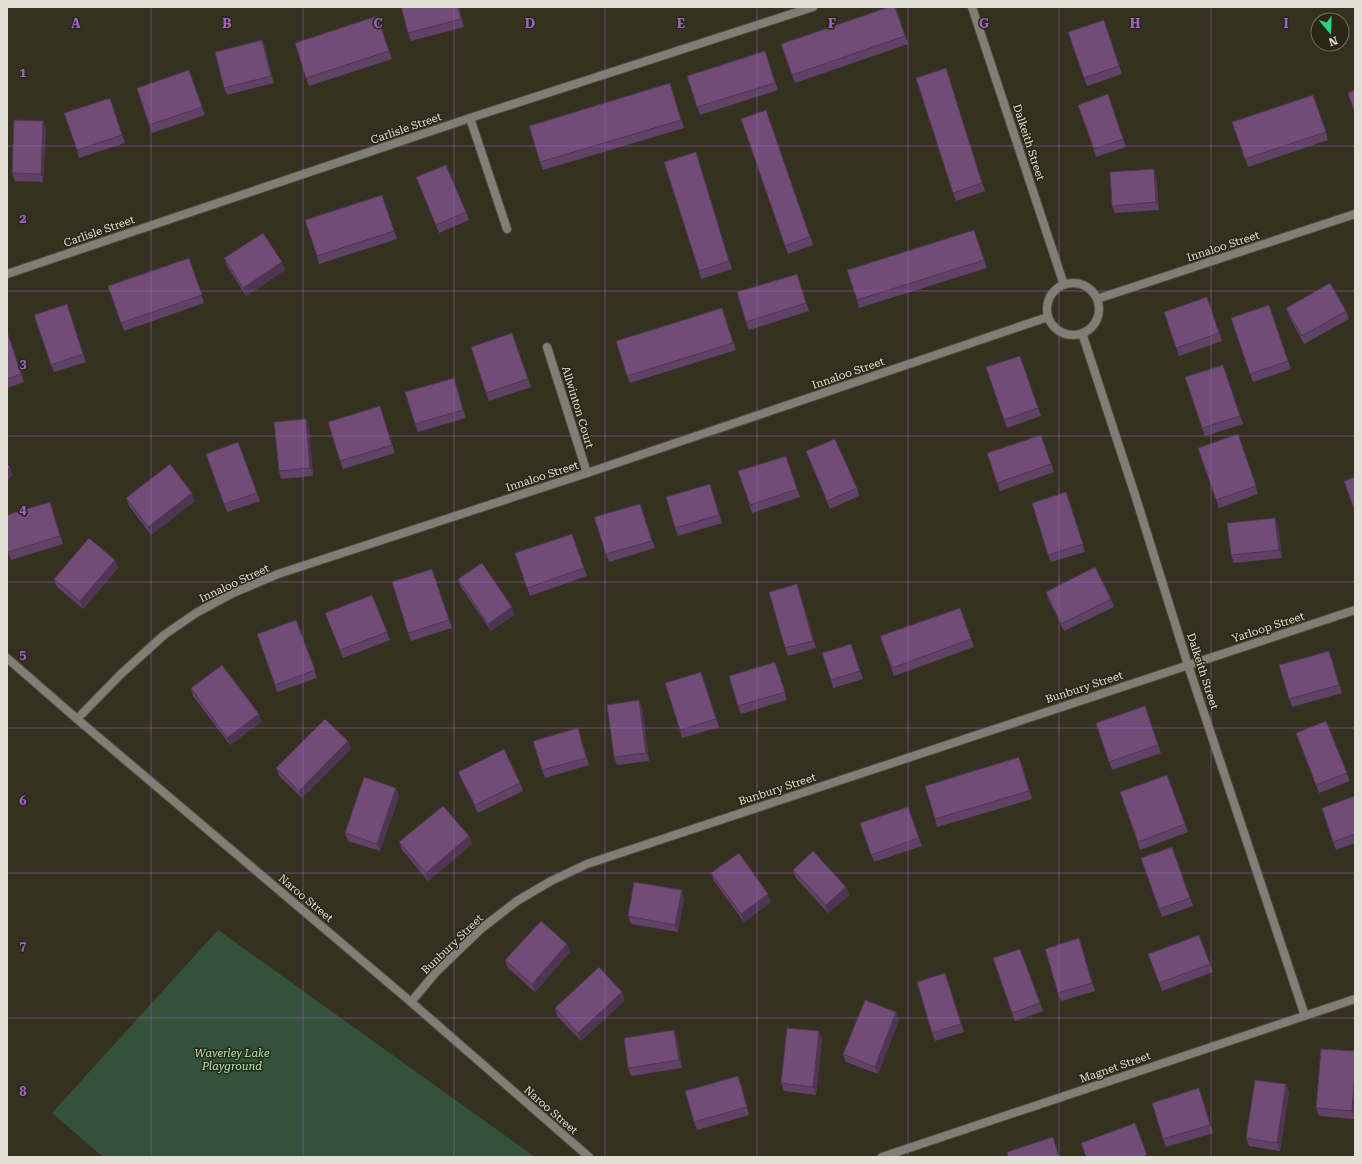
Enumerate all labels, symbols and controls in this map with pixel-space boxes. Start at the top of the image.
north arrow [1310,12,1350,52]
text: A [71,16,81,31]
text: B [222,16,232,31]
text: C [373,16,383,31]
text: D [525,16,535,31]
text: E [677,16,685,31]
text: F [828,16,836,31]
text: G [979,16,989,31]
text: H [1130,16,1141,31]
text: I [1283,16,1289,31]
text: N [1326,33,1339,49]
text: 1 [19,65,27,80]
street label: Dalkeith Street [1010,102,1047,182]
street label: Carlisle Street [369,110,443,147]
text: 2 [19,211,27,226]
street label: Carlisle Street [62,213,136,250]
street label: Innaloo Street [1185,229,1261,264]
street label: Innaloo Street [810,355,886,392]
text: 3 [19,356,27,371]
street label: Allwinton Court [559,364,596,450]
street label: Innaloo Street [504,459,580,494]
text: 4 [19,502,27,517]
street label: Innaloo Street [197,562,271,605]
street label: Yarloop Street [1230,610,1306,645]
street label: Dalkeith Street [1184,631,1221,711]
text: 5 [19,647,27,662]
street label: Bunbury Street [1044,669,1124,706]
street label: Bunbury Street [737,771,817,808]
text: 6 [19,793,27,808]
street label: Naroo Street [276,872,335,925]
street label: Bunbury Street [419,912,486,977]
text: 7 [19,938,27,953]
park label: Waverley Lake Playground [195,1047,270,1073]
street label: Magnet Street [1078,1049,1152,1086]
text: 8 [19,1084,27,1099]
street label: Naroo Street [521,1084,580,1137]

